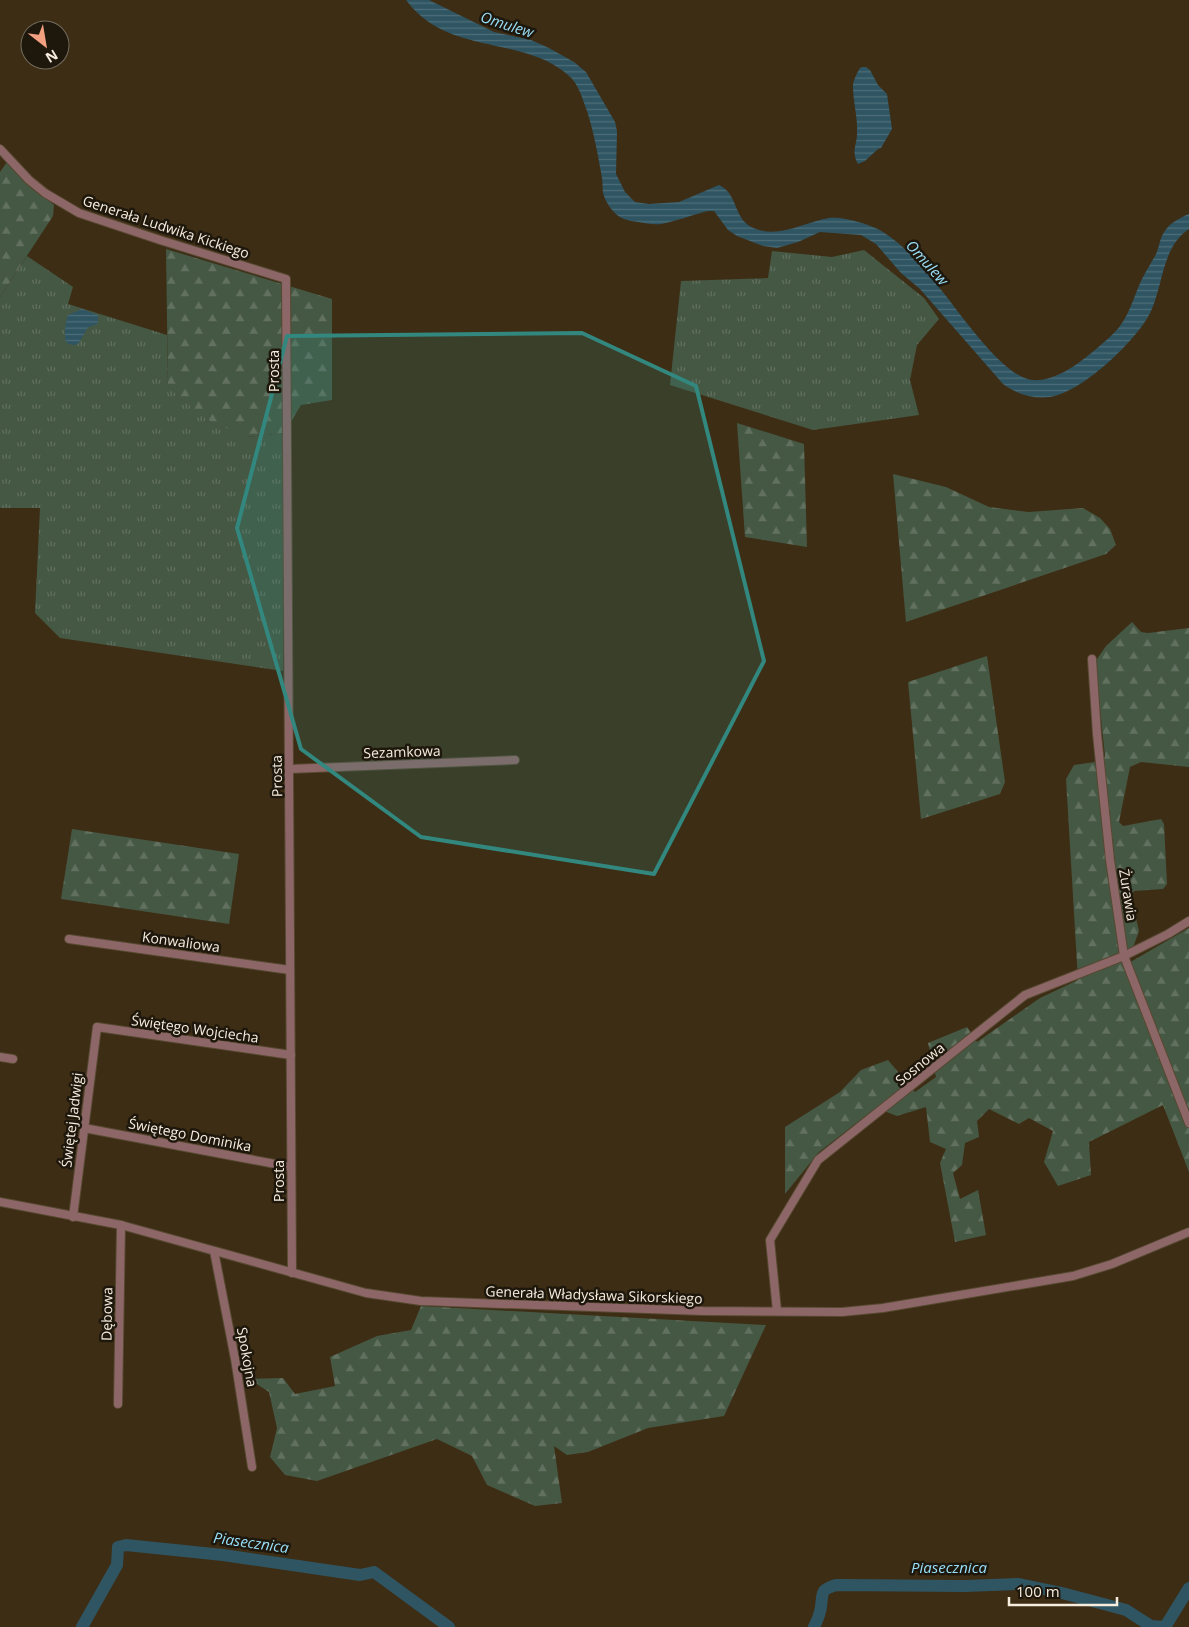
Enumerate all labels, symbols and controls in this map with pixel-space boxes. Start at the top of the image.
water label: Omulew [478,6,538,42]
north arrow [20,20,70,70]
text: N [42,45,62,68]
street label: Generała Ludwika Kickiego [80,191,252,262]
water label: Omulew [902,235,954,290]
street label: Prosta [264,350,283,392]
street label: Sezamkowa [363,741,441,762]
street label: Prosta [267,755,286,797]
street label: Żurawia [1115,868,1142,922]
street label: Konwaliowa [141,927,221,956]
street label: Świętego Wojciecha [130,1010,260,1047]
street label: Sosnowa [891,1038,948,1089]
street label: Świętej Jadwigi [56,1071,87,1169]
street label: Świętego Dominika [127,1113,253,1156]
street label: Prosta [269,1160,288,1202]
street label: Generała Władysława Sikorskiego [485,1281,703,1308]
street label: Dębowa [97,1287,116,1341]
street label: Spokojna [233,1326,262,1388]
water label: Piasecznica [212,1527,291,1557]
water label: Piasecznica [911,1557,987,1577]
scale bar [1009,1574,1116,1606]
text: 100 m [1016,1581,1060,1601]

